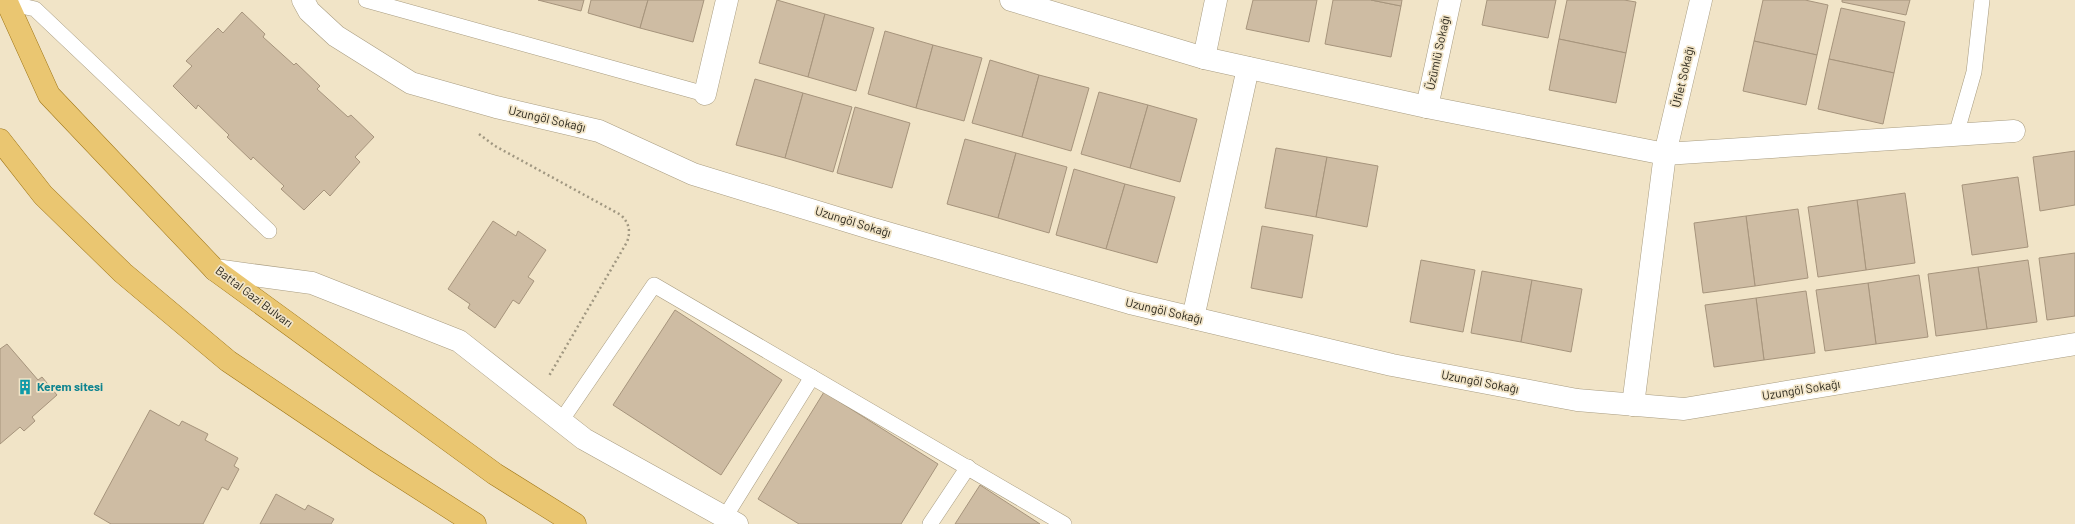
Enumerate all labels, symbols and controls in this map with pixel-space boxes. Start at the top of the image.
street label: Üzümlü Sokağı [1422,14,1452,91]
street label: Üflet Sokağı [1668,45,1696,109]
street label: Uzungöl Sokağı [507,102,587,134]
street label: Uzungöl Sokağı [814,203,893,239]
street label: Battal Gazi Bulvarı [213,263,296,330]
street label: Uzungöl Sokağı [1124,294,1204,326]
street label: Uzungöl Sokağı [1440,367,1520,395]
street label: Uzungöl Sokağı [1761,376,1841,402]
building icon: Kerem sitesi [16,378,34,396]
place label: Kerem sitesi [37,379,103,393]

